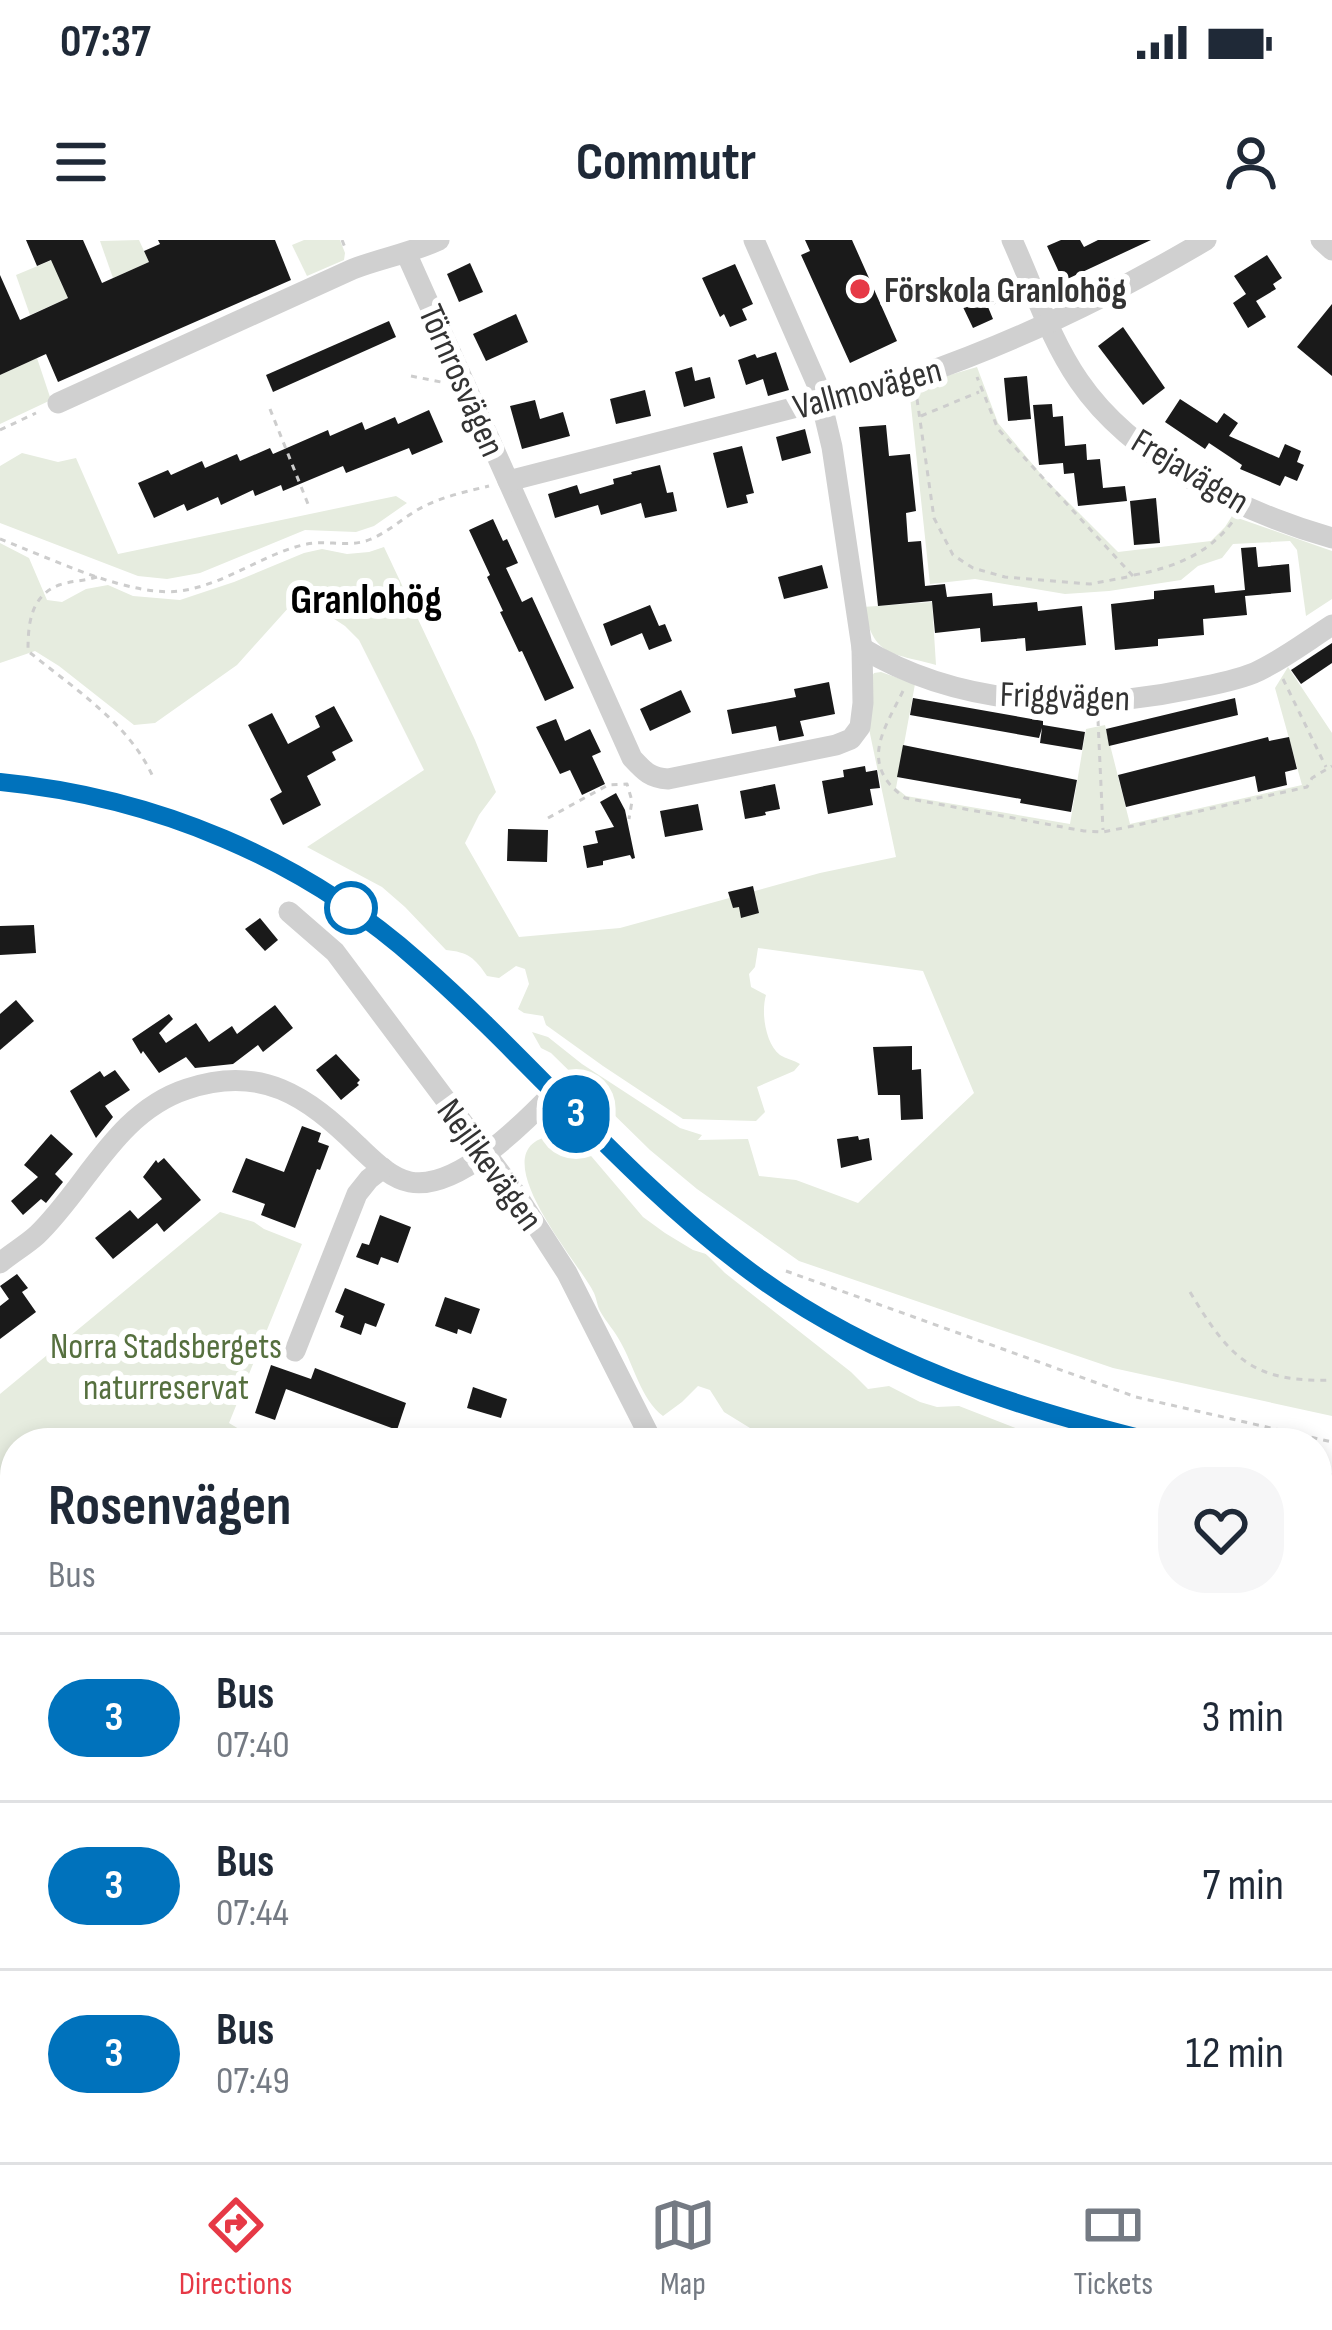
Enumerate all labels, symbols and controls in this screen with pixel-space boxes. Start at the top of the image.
text: 07:37 [60,15,151,70]
icon: menu [48,129,114,195]
icon: person [1218,129,1284,195]
text: Commutr [576,130,756,195]
place label: Förskola Granlohög [884,270,1127,313]
marker: Förskola Granlohög [847,276,873,302]
street label: Törnrosvägen [408,298,513,464]
street label: Vallmovägen [789,349,946,430]
street label: Frejavägen [1123,420,1256,524]
district label: Granlohög [290,575,442,626]
street label: Friggvägen [999,674,1131,721]
unlabelled marker [326,883,376,933]
line badge: 3 [537,1075,615,1153]
text: 3 [567,1088,585,1139]
street label: Nejlikevägen [427,1091,551,1240]
park label: Norra Stadsbergets naturreservat [50,1326,282,1410]
button: heart [1158,1467,1284,1593]
text: Rosenvägen [48,1473,291,1541]
text: Bus [48,1552,96,1599]
text: Bus [216,1667,274,1722]
text: 3 min [1201,1690,1284,1745]
text: 3 [105,1692,123,1743]
text: 07:40 [216,1722,290,1769]
text: Bus [216,1835,274,1890]
text: 7 min [1202,1858,1284,1913]
text: 3 [105,1860,123,1911]
text: 07:44 [216,1890,289,1937]
text: Bus [216,2003,274,2058]
text: 12 min [1186,2026,1284,2081]
text: 3 [105,2028,123,2079]
text: 07:49 [216,2058,290,2105]
tab: Directions [179,2192,292,2304]
tab: Map [650,2192,716,2304]
tab: Tickets [1073,2192,1153,2304]

